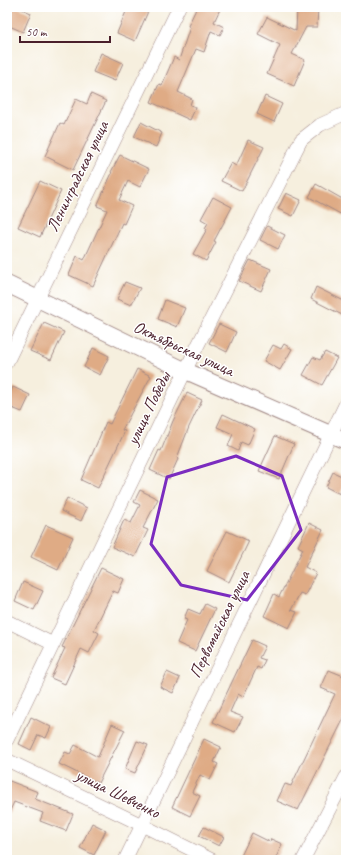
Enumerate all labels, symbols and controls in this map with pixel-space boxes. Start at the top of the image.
scale bar [20,18,110,44]
text: 50 m [26,24,48,40]
street label: Ленинградская улица [42,116,114,235]
street label: Октябрьская улица [130,316,239,382]
street label: улица Победы [121,367,176,449]
street label: Первомайская улица [184,566,255,681]
street label: улица Шевченко [71,764,164,823]

